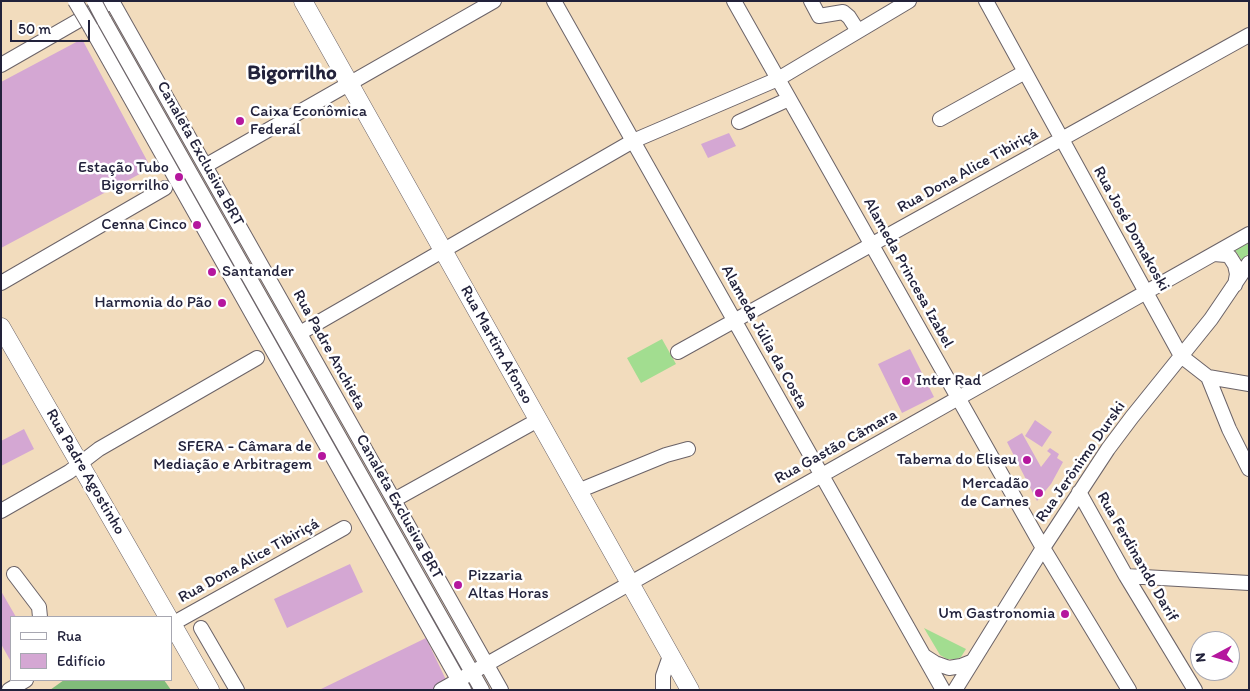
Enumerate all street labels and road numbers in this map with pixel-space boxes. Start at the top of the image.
street label: Canaleta Exclusiva BRT [152,78,248,230]
street label: Rua Dona Alice Tibiriçá [894,124,1042,218]
street label: Rua José Domakoski [1089,163,1173,295]
street label: Alameda Princesa Izabel [859,195,957,351]
street label: Alameda Júlia da Costa [717,262,811,412]
street label: Rua Martim Afonso [456,282,536,408]
street label: Rua Padre Anchieta [288,287,370,413]
street label: Rua Jerônimo Durski [1032,398,1130,526]
street label: Rua Gastão Câmara [772,405,900,489]
street label: Rua Padre Agostinho [41,406,129,538]
street label: Canaleta Exclusiva BRT [351,431,447,583]
street label: Rua Ferdinando Darif [1092,489,1182,625]
street label: Rua Dona Alice Tibiriçá [175,514,323,608]

